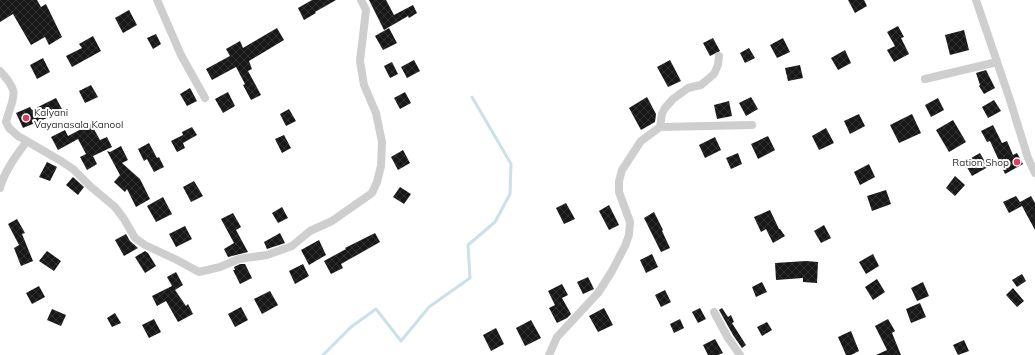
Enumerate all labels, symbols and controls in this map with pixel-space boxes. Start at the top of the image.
place label: Kalyani Vayanasala Kanool [34,106,123,131]
marker: Kalyani Vayanasala Kanool [21,113,31,123]
place label: Ration Shop [952,156,1009,169]
marker: Ration Shop [1012,157,1022,167]

